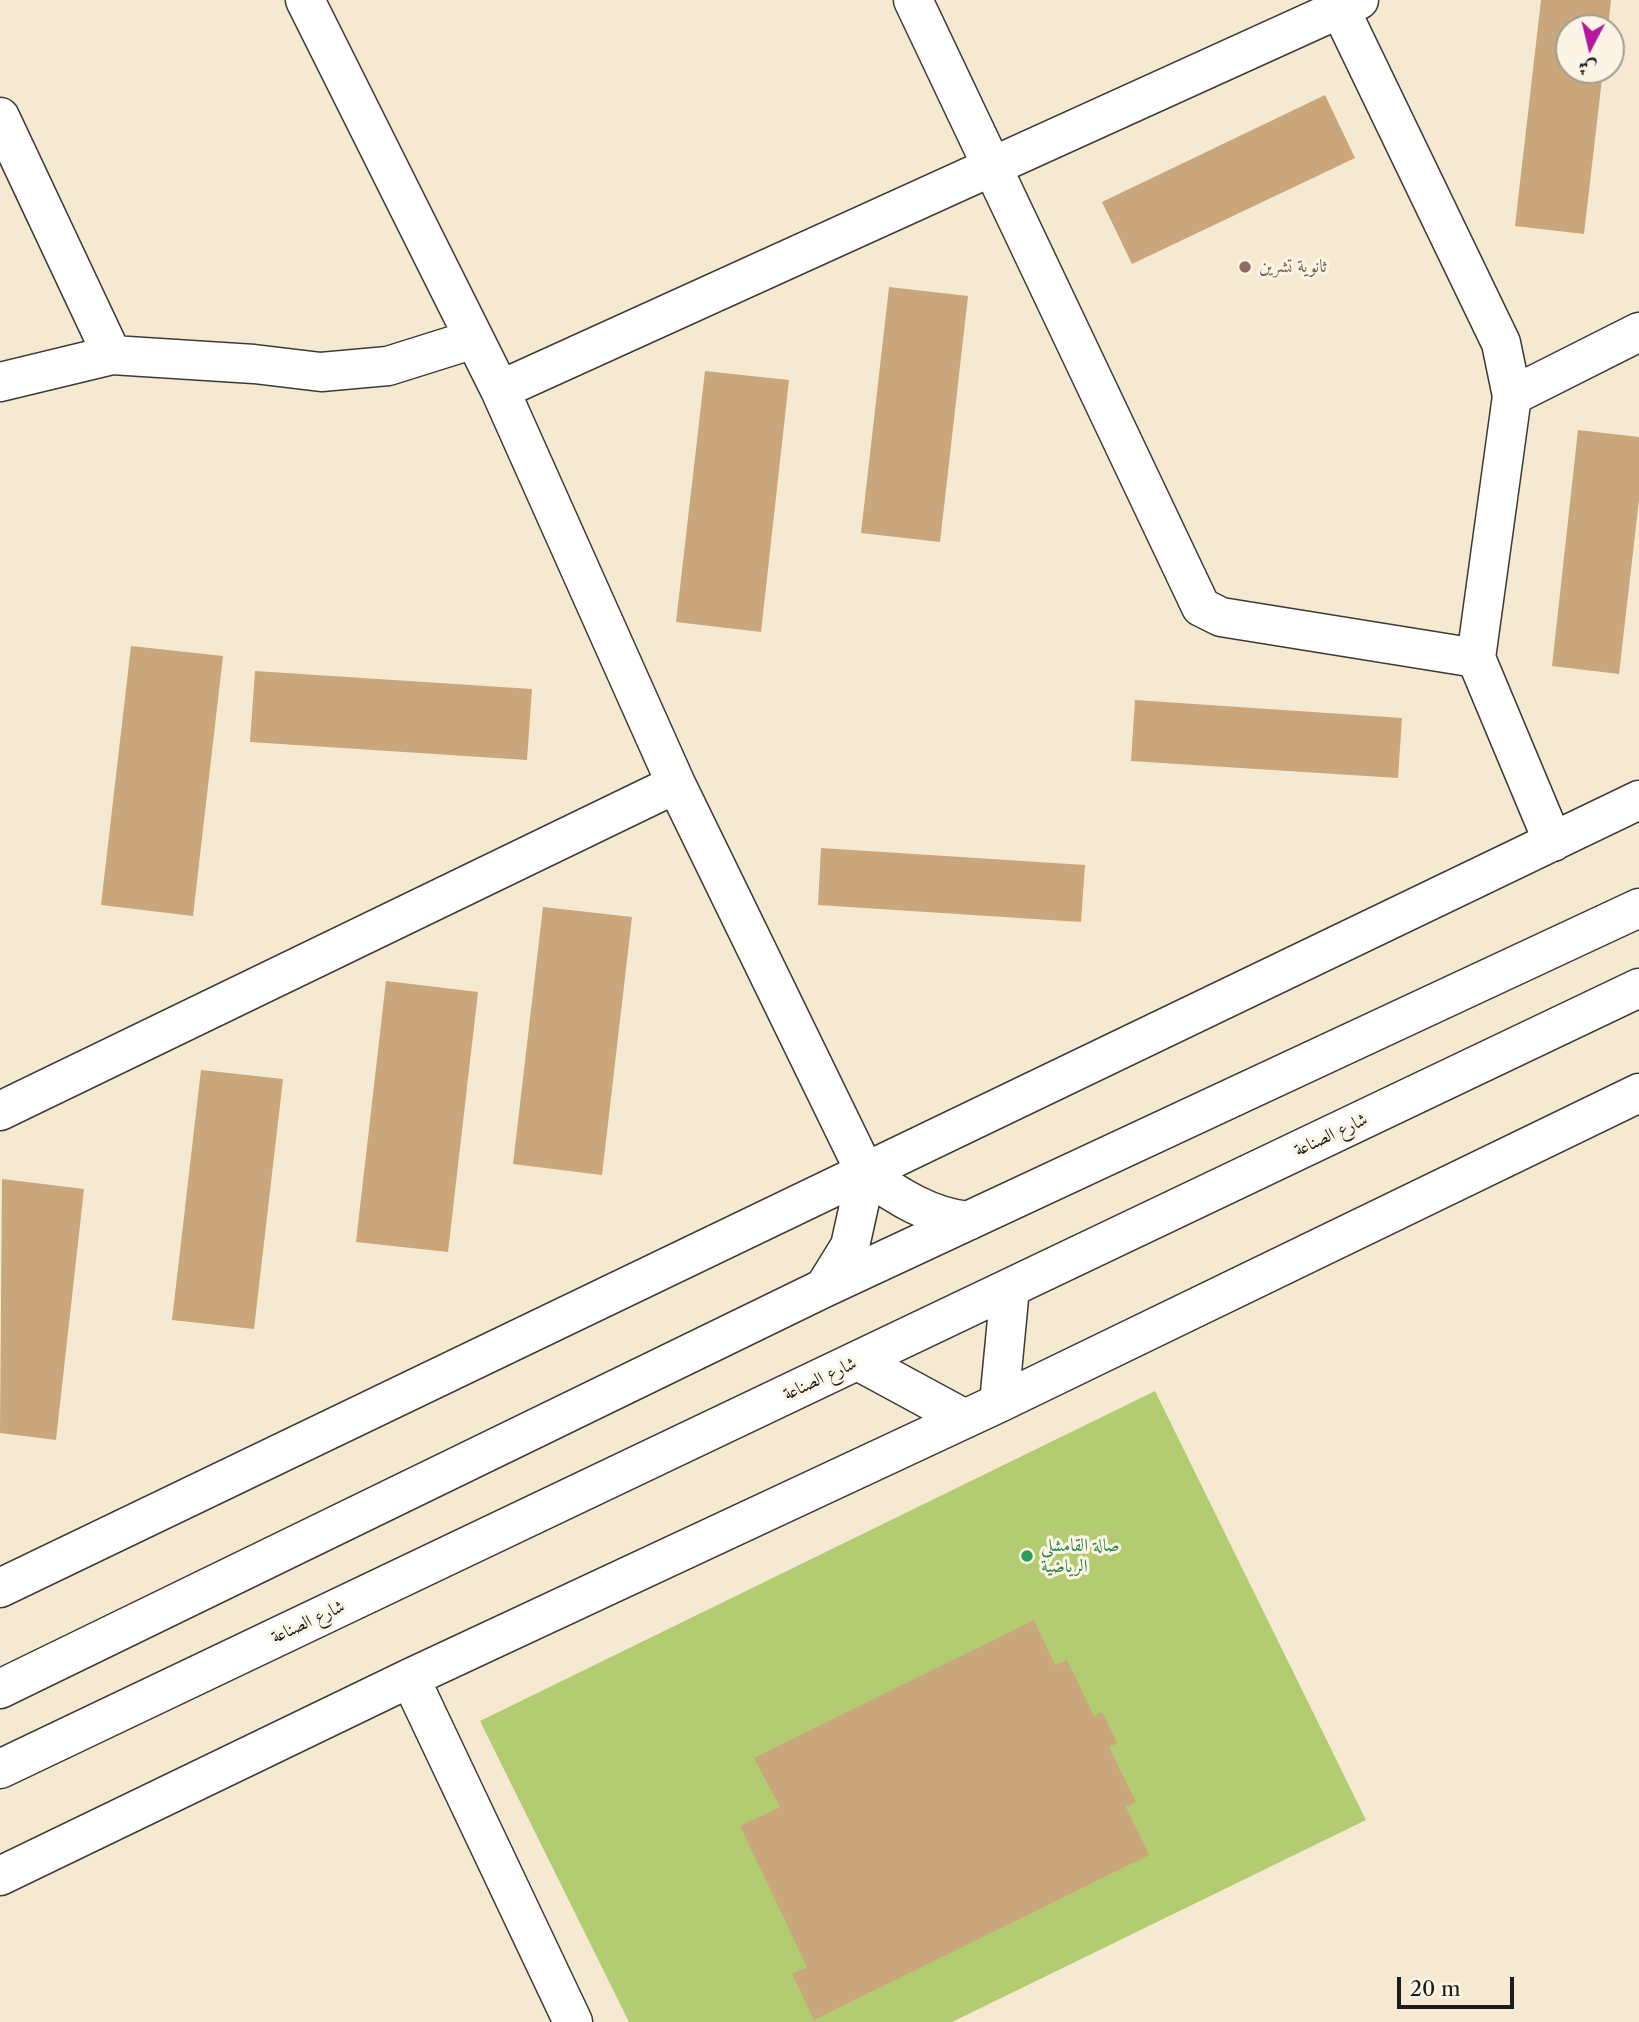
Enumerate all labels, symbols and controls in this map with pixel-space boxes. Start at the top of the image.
north arrow [1555,14,1625,84]
text: ش [1577,56,1598,81]
place label: ثانوية تشرين [1259,256,1327,278]
marker: ثانوية تشرين [1237,259,1253,275]
street label: شارع الصناعة [1291,1109,1371,1161]
street label: شارع الصناعة [780,1353,860,1405]
place label: صالة القامشلي الرياضية [1041,1535,1119,1578]
marker: صالة القامشلي الرياضية [1019,1548,1035,1564]
street label: شارع الصناعة [268,1596,348,1648]
scale bar [1401,1962,1518,2006]
text: 20 m [1410,1976,1461,2001]

